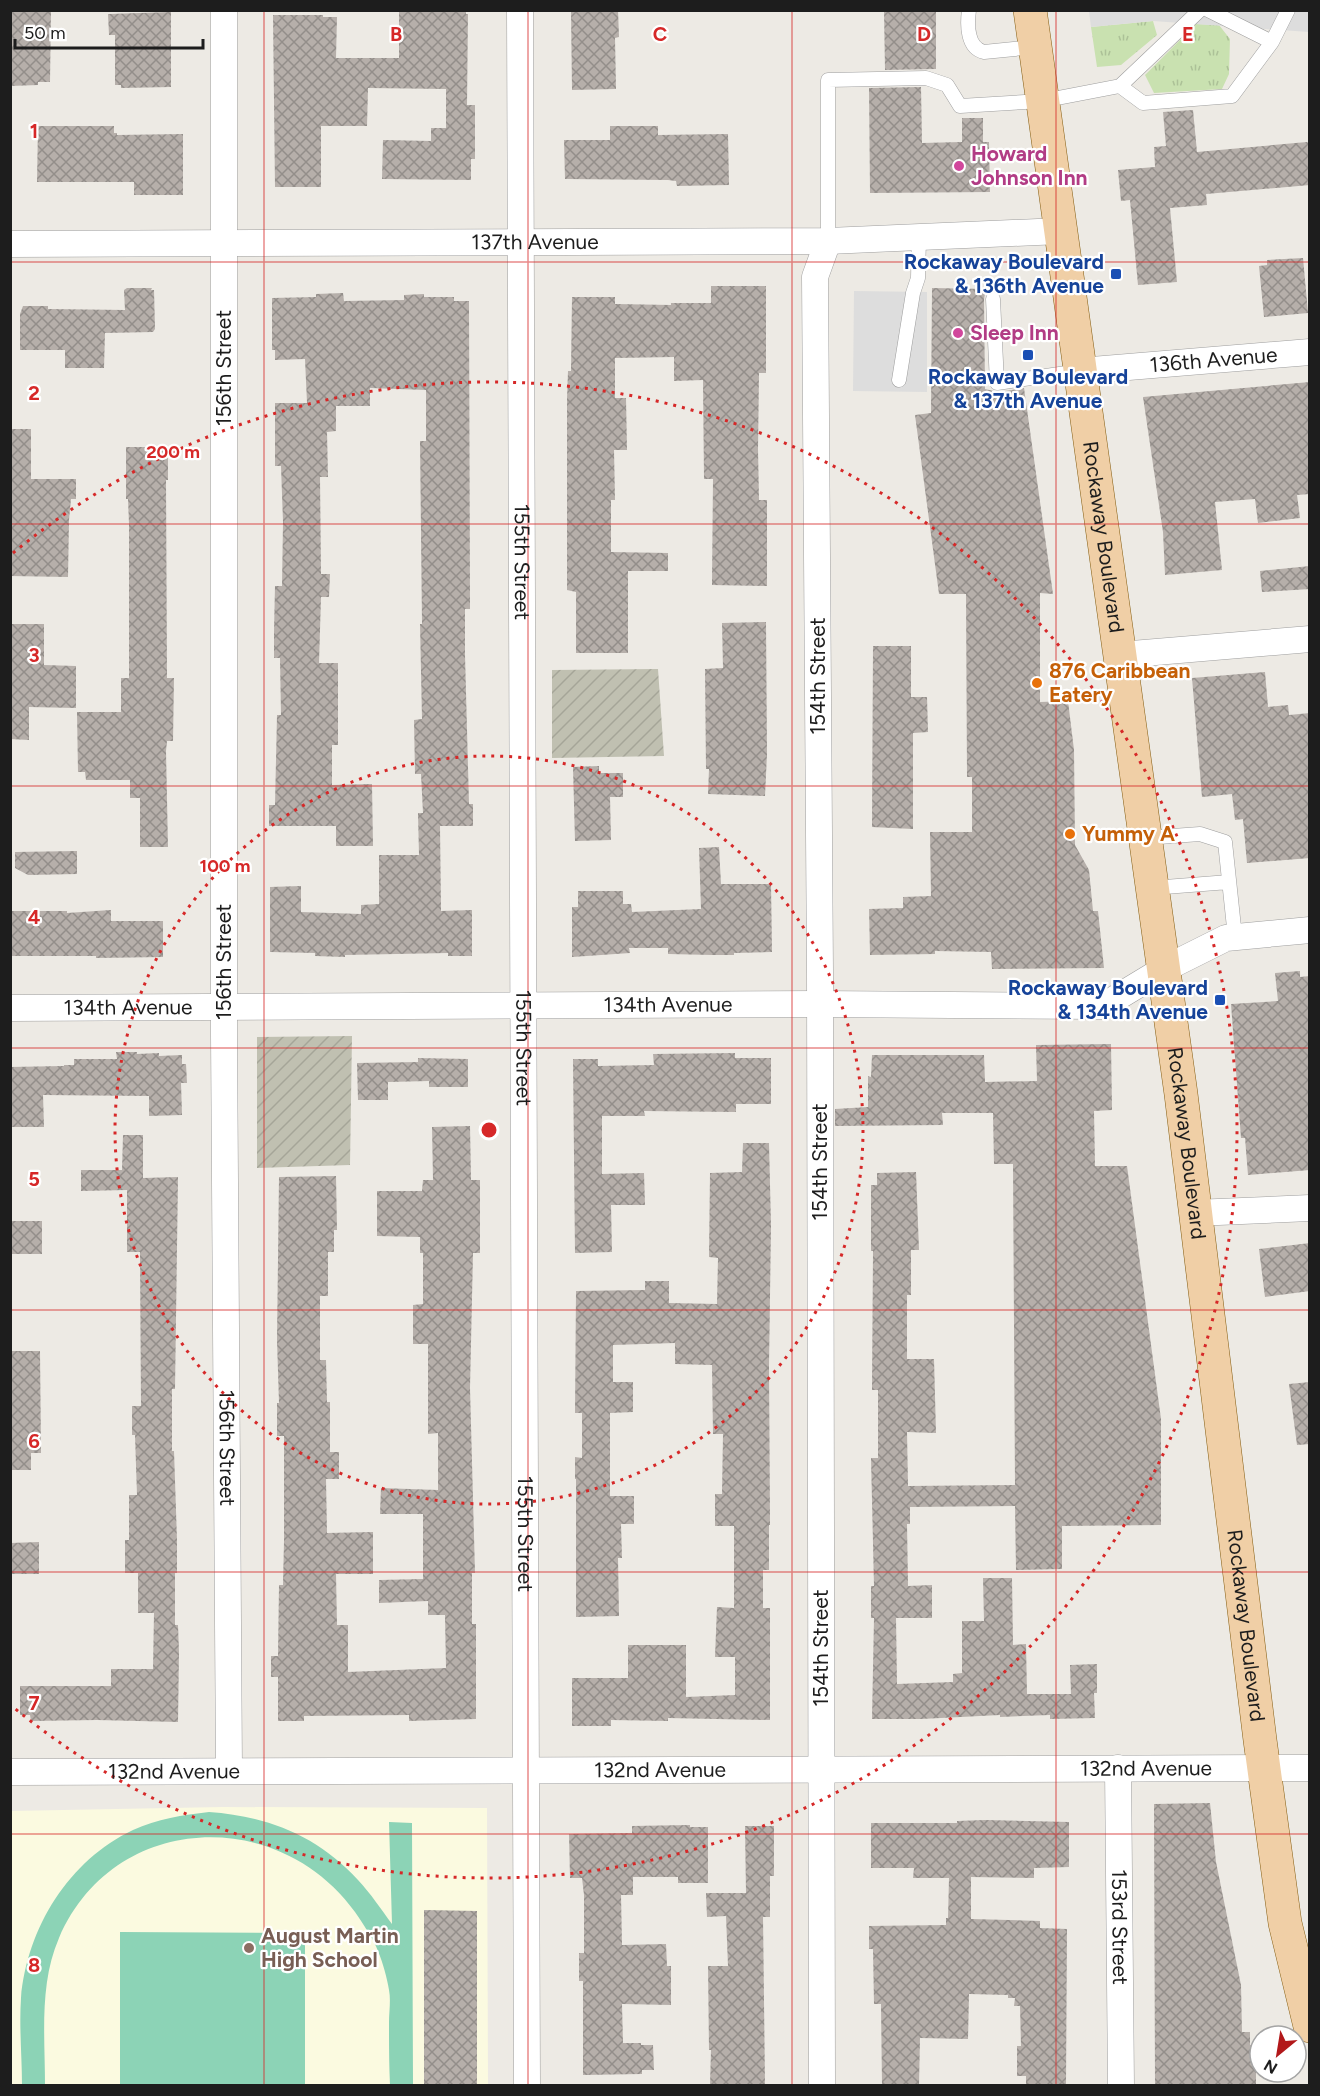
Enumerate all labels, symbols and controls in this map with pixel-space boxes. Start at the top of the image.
scale bar [15,12,202,50]
text: 50 m [24,22,66,44]
text: B [390,22,402,46]
text: C [653,22,667,46]
text: D [917,22,931,46]
text: E [1182,22,1194,46]
text: 1 [30,119,38,143]
place label: Howard Johnson Inn [971,141,1088,190]
marker: Howard Johnson Inn [952,159,966,173]
street label: 137th Avenue [471,229,599,254]
place label: Rockaway Boulevard & 136th Avenue [904,249,1104,298]
marker: Rockaway Boulevard & 136th Avenue [1109,267,1123,281]
street label: 156th Street [211,310,236,426]
place label: Sleep Inn [970,320,1059,345]
marker: Sleep Inn [951,326,965,340]
street label: 136th Avenue [1149,342,1278,377]
marker: Rockaway Boulevard & 137th Avenue [1021,348,1035,362]
place label: Rockaway Boulevard & 137th Avenue [928,364,1128,413]
text: 2 [28,381,40,405]
street label: Rockaway Boulevard [1078,439,1130,634]
text: 200 m [146,441,200,463]
street label: 155th Street [510,504,535,620]
street label: 154th Street [805,617,830,735]
text: 3 [28,643,40,667]
place label: 876 Caribbean Eatery [1049,658,1190,707]
marker: 876 Caribbean Eatery [1030,676,1044,690]
place label: Yummy A [1082,821,1175,846]
marker: Yummy A [1063,827,1077,841]
text: 100 m [200,855,250,877]
street label: 156th Street [211,904,236,1020]
text: 4 [28,905,41,929]
place label: Rockaway Boulevard & 134th Avenue [1008,975,1208,1024]
street label: 155th Street [511,990,537,1106]
street label: 134th Avenue [603,991,733,1017]
marker: Rockaway Boulevard & 134th Avenue [1213,993,1227,1007]
street label: 134th Avenue [63,994,193,1020]
street label: Rockaway Boulevard [1163,1045,1212,1241]
street label: 154th Street [807,1103,832,1221]
centre of rings [479,1120,499,1140]
text: 5 [28,1167,40,1191]
street label: 156th Street [214,1390,240,1506]
text: 6 [28,1429,40,1453]
street label: 155th Street [513,1476,538,1592]
street label: Rockaway Boulevard [1222,1528,1271,1723]
street label: 154th Street [808,1589,833,1707]
text: 7 [28,1691,40,1715]
street label: 132nd Avenue [1080,1755,1212,1781]
street label: 132nd Avenue [594,1757,726,1782]
street label: 132nd Avenue [108,1758,240,1784]
street label: 153rd Street [1107,1869,1133,1985]
place label: August Martin High School [261,1923,399,1972]
marker: August Martin High School [242,1941,256,1955]
text: 8 [28,1953,40,1977]
north arrow [1248,2024,1308,2084]
text: N [1261,2055,1281,2078]

